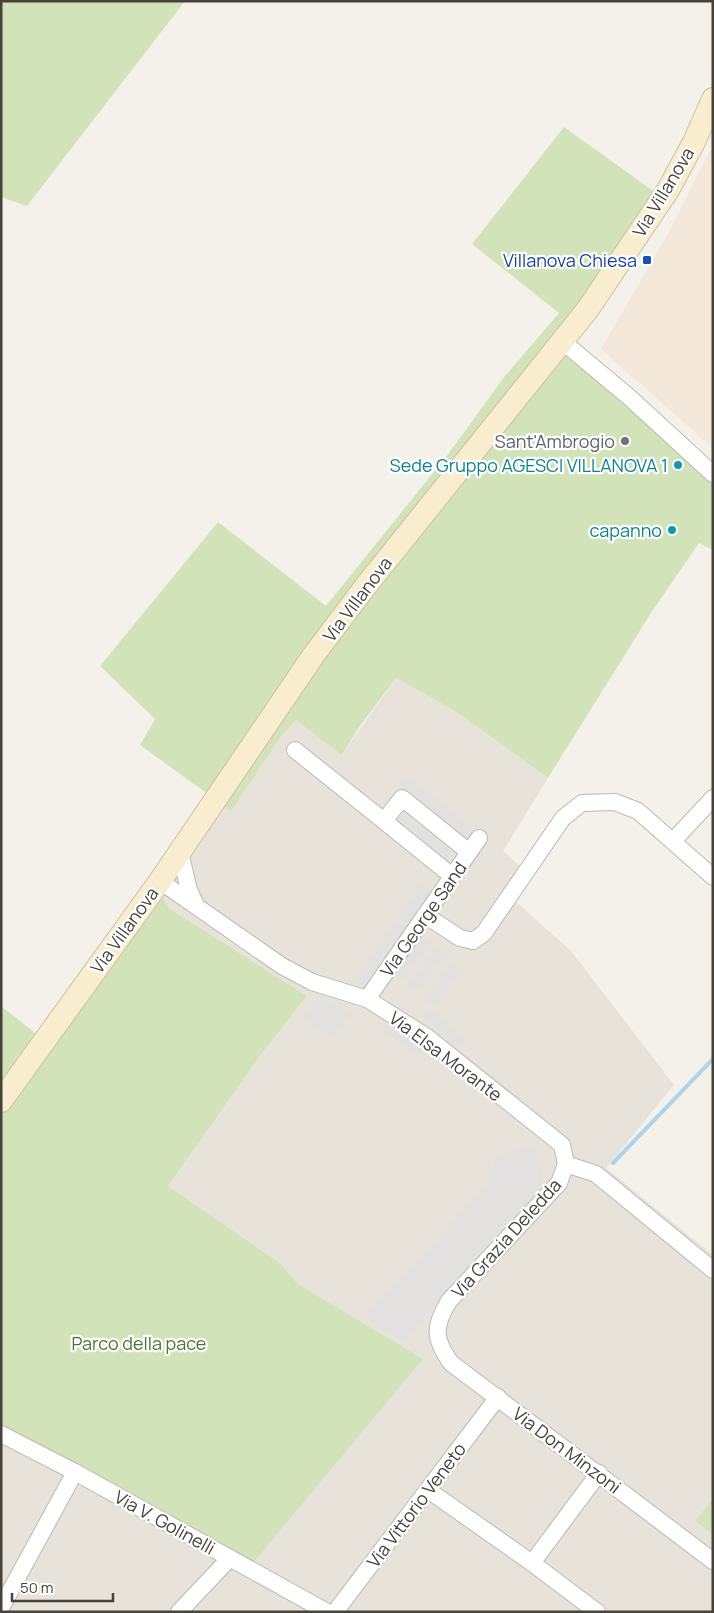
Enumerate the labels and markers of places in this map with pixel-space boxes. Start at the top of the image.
place label: Villanova Chiesa [503,248,637,272]
marker: Villanova Chiesa [641,254,653,266]
place label: Sant'Ambrogio [495,429,615,453]
marker: Sant'Ambrogio [619,435,631,447]
place label: Sede Gruppo AGESCI VILLANOVA 1 [390,453,668,477]
marker: Sede Gruppo AGESCI VILLANOVA 1 [672,459,684,471]
place label: capanno [589,518,662,542]
marker: capanno [666,524,678,536]

